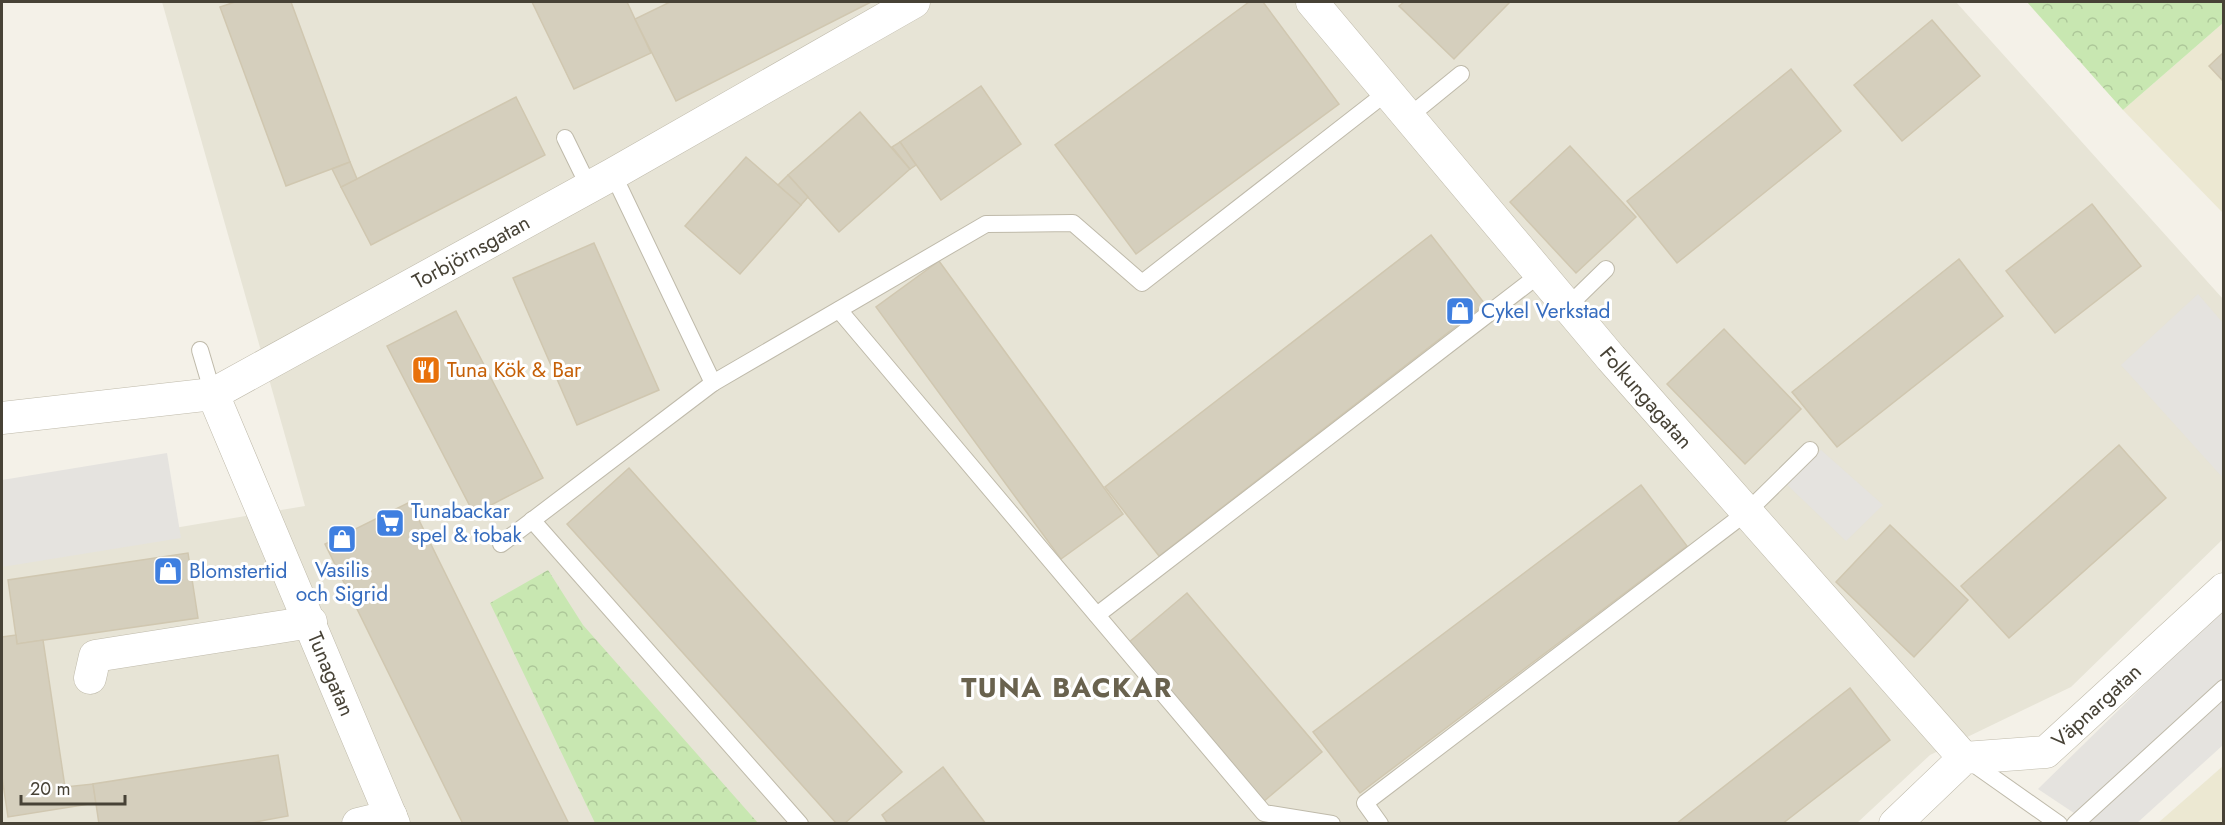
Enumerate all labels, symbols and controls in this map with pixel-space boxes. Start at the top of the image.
street label: Torbjörnsgatan [407,208,535,296]
shop icon: Cykel Verkstad [1444,295,1476,327]
place label: Cykel Verkstad [1481,296,1611,326]
street label: Folkungagatan [1593,340,1700,456]
restaurant icon: Tuna Kök & Bar [410,354,442,386]
place label: Tuna Kök & Bar [447,355,582,385]
place label: Tunabackar spel & tobak [411,496,522,550]
supermarket icon: Tunabackar spel & tobak [374,507,406,539]
shop icon: Vasilis och Sigrid [326,523,358,555]
shop icon: Blomstertid [152,555,184,587]
place label: Vasilis och Sigrid [296,555,388,609]
place label: Blomstertid [189,556,287,586]
street label: Tunagatan [300,628,362,721]
street label: Väpnargatan [2045,657,2148,755]
district label: TUNA BACKAR [961,668,1173,707]
scale bar [21,768,124,806]
text: 20 m [30,776,70,802]

